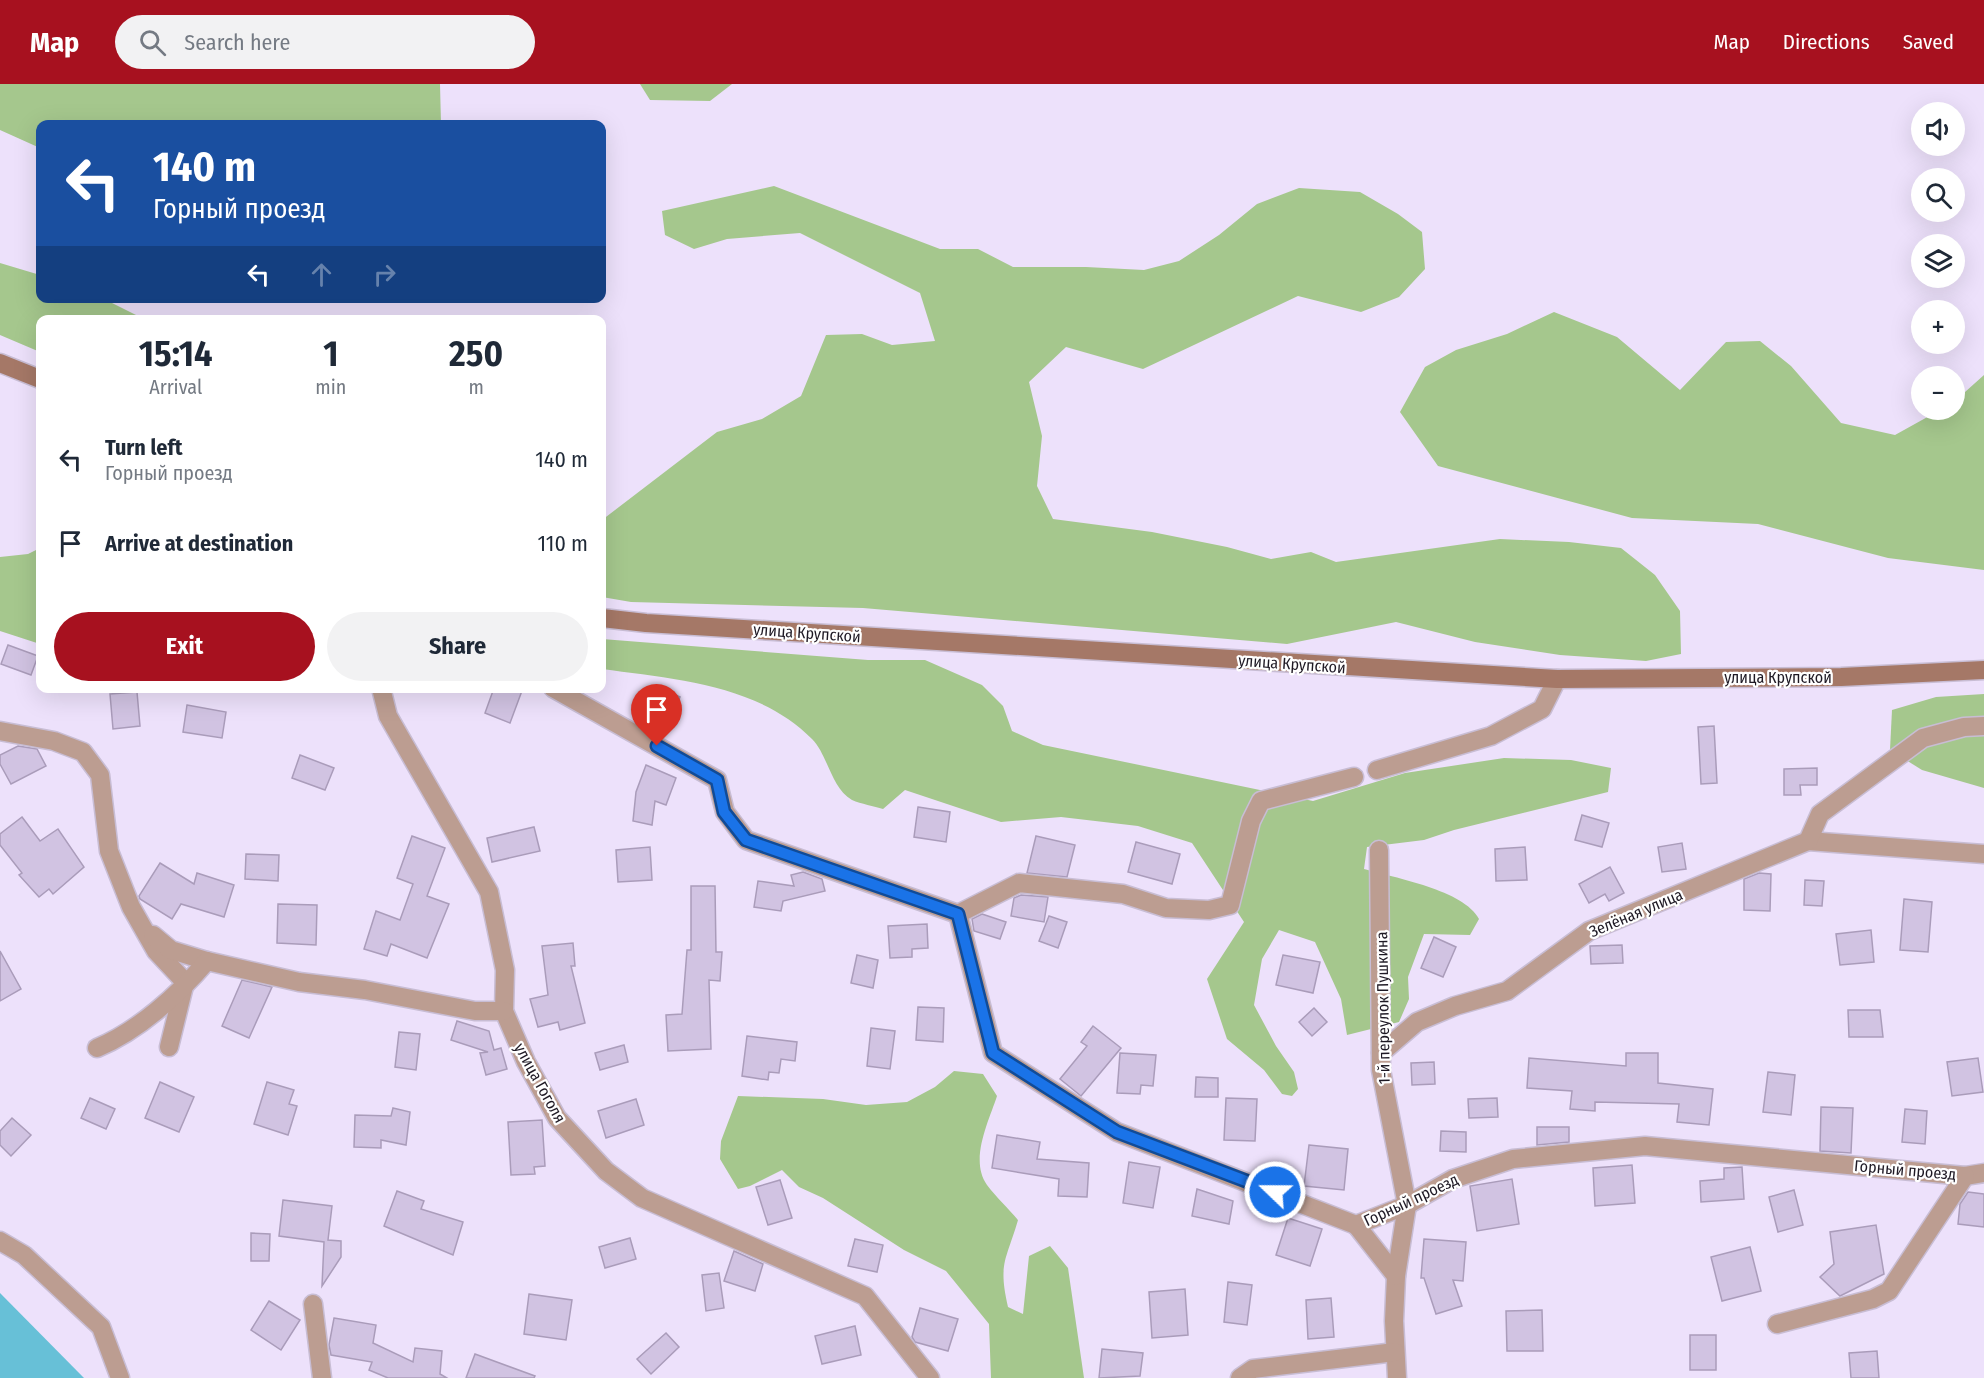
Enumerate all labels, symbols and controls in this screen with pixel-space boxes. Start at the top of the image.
search box [115,15,535,69]
text: Map [30,26,79,59]
icon: search [136,26,169,59]
text: Search here [184,29,290,56]
text: Map [1713,29,1750,55]
text: Directions [1783,29,1870,55]
text: Saved [1903,29,1954,55]
map controls [1911,102,1965,420]
button: sound [1911,102,1965,156]
text: 140 m [153,142,256,192]
icon: left [54,144,132,222]
button: search [1911,168,1965,222]
text: Горный проезд [153,193,325,225]
button: layers [1911,234,1965,288]
icon: left [242,258,275,291]
icon: ahead [305,258,338,291]
icon: right [368,258,401,291]
button: + [1911,300,1965,354]
text: 15:14 [139,332,212,376]
text: 1 [323,332,338,376]
text: 250 [449,332,503,376]
button: − [1911,366,1965,420]
text: Arrival [149,375,202,399]
text: min [315,375,346,399]
text: m [468,375,484,399]
text: Turn left [105,434,183,461]
icon: left [54,443,87,476]
text: 140 m [535,446,588,473]
text: Горный проезд [105,461,233,485]
icon: arrive [54,527,87,560]
text: Arrive at destination [105,530,293,557]
text: 110 m [538,530,588,557]
button: Exit [54,612,315,681]
button: Share [327,612,588,681]
street label: улица Крупской [753,620,861,646]
street label: улица Крупской [1238,651,1346,677]
street label: улица Крупской [1724,668,1832,687]
pin [631,684,682,746]
icon: arrive [640,693,673,726]
street label: Зелёная улица [1586,885,1686,941]
street label: 1-й переулок Пушкина [1372,931,1394,1085]
street label: улица Гоголя [510,1040,570,1126]
street label: Горный проезд [1853,1156,1957,1184]
position arrow [1243,1160,1307,1224]
street label: Горный проезд [1361,1170,1461,1230]

